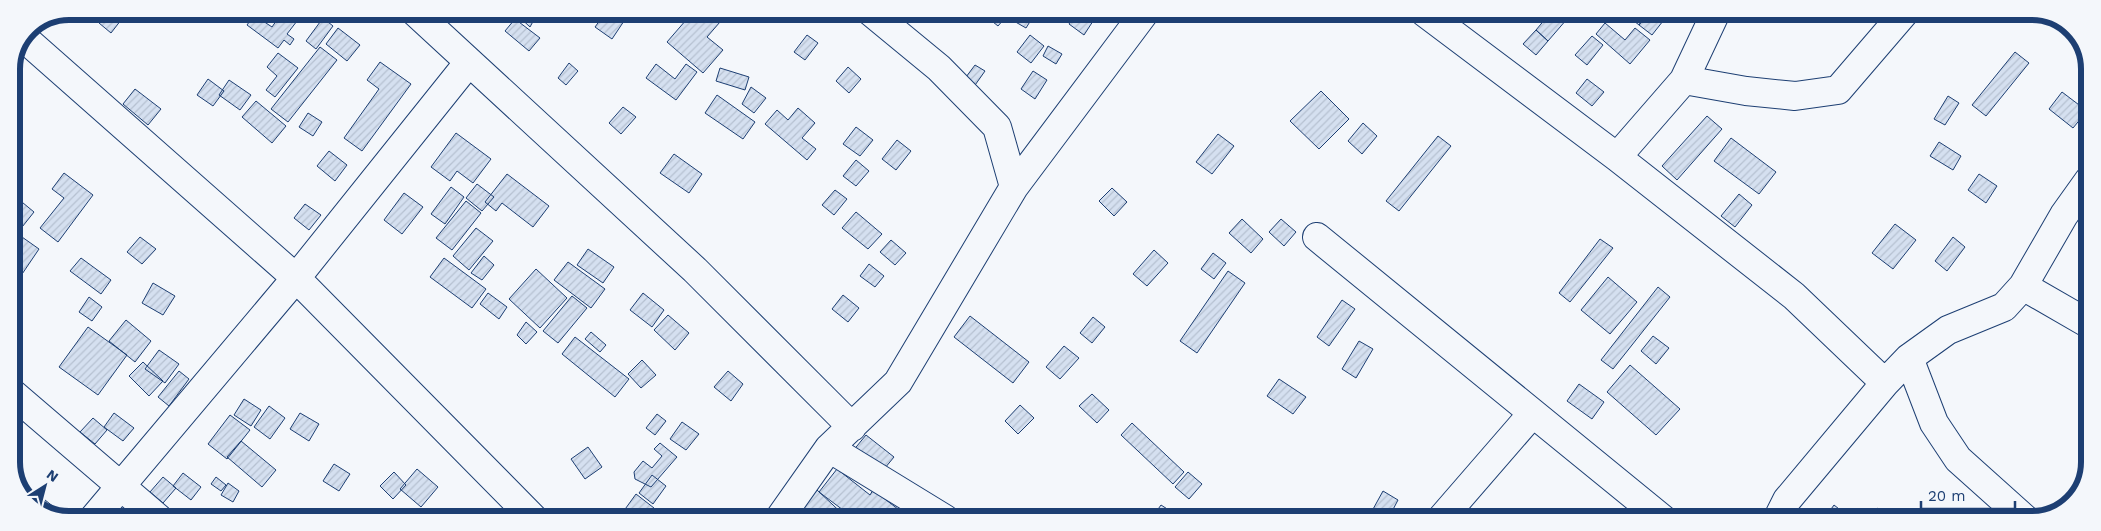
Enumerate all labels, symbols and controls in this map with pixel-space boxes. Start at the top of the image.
north arrow [20,461,70,511]
text: N [44,466,62,485]
scale bar [1921,478,2015,510]
text: 20 m [1928,487,1966,505]

